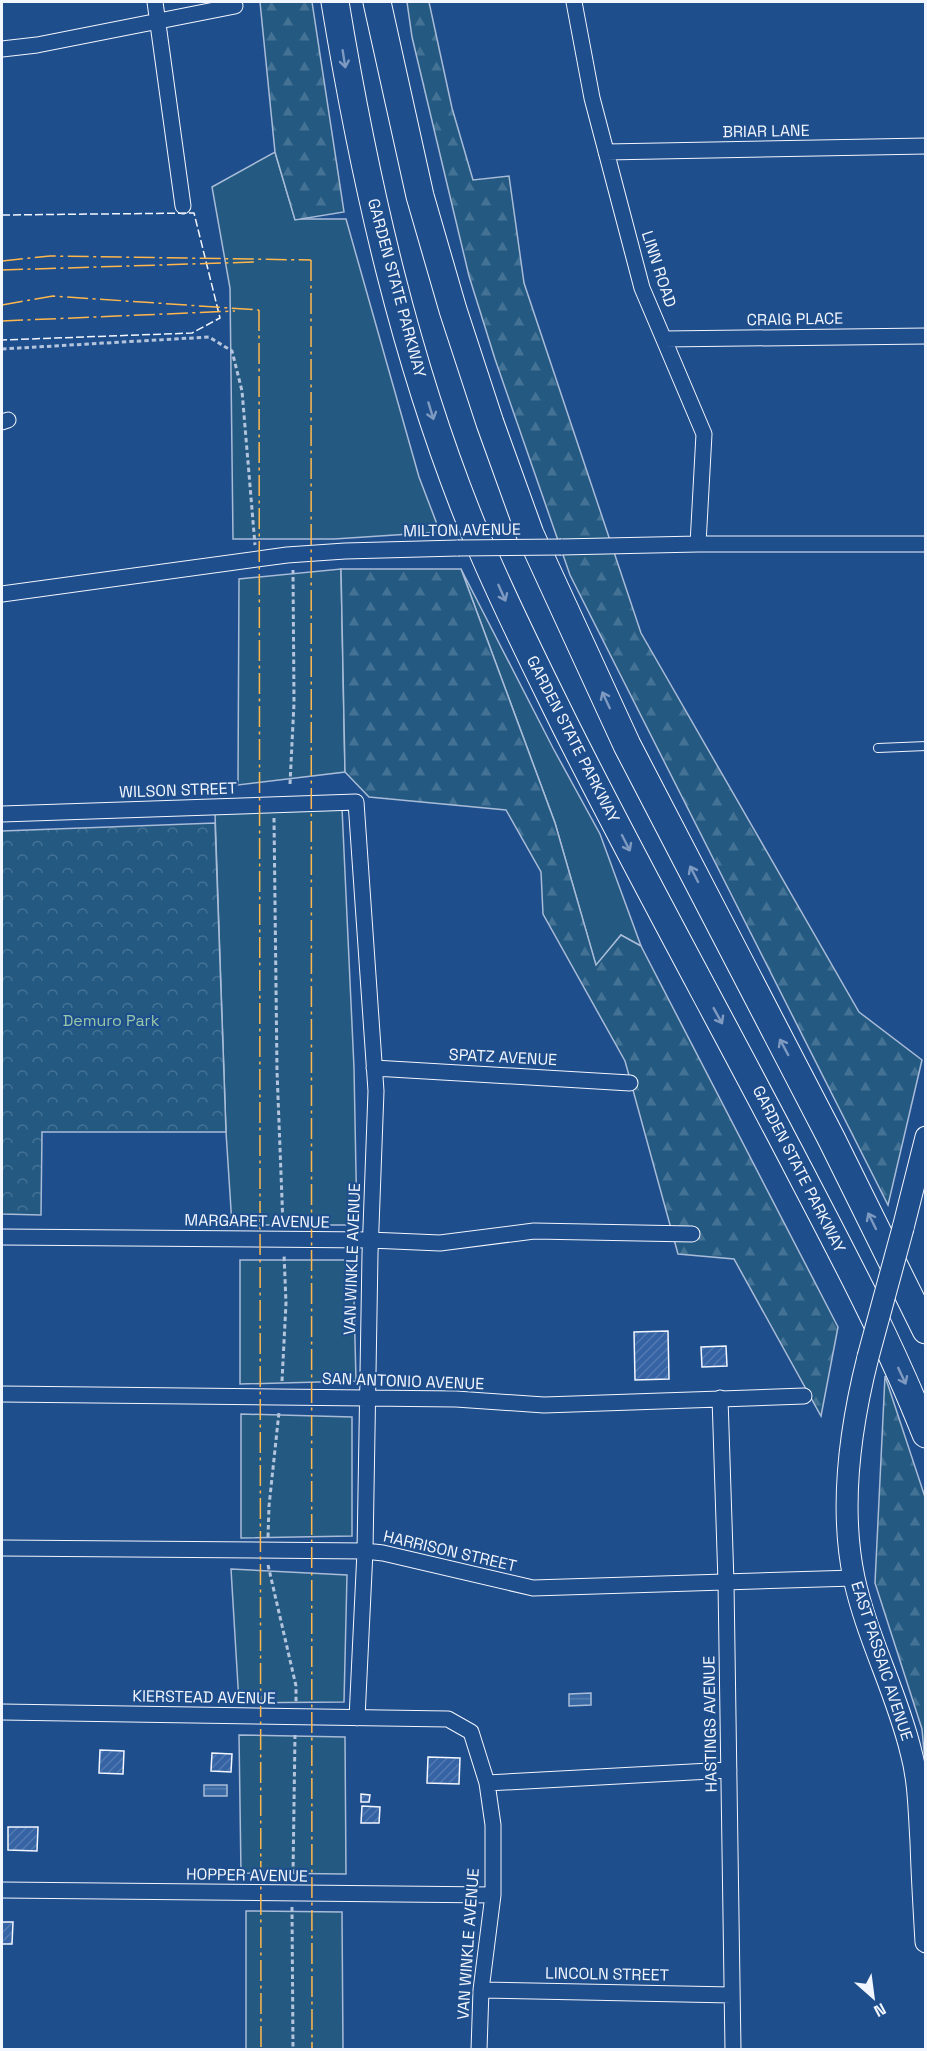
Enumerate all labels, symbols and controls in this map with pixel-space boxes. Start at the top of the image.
one-way arrow [339,49,350,69]
street label: BRIAR LANE [722,120,810,142]
street label: GARDEN STATE PARKWAY [363,196,431,380]
street label: LINN ROAD [637,228,681,310]
street label: CRAIG PLACE [747,308,843,330]
one-way arrow [426,401,437,420]
street label: MILTON AVENUE [403,518,521,542]
one-way arrow [497,583,508,601]
street label: GARDEN STATE PARKWAY [522,652,624,826]
one-way arrow [600,692,611,710]
street label: WILSON STREET [119,777,237,803]
one-way arrow [620,833,632,851]
one-way arrow [688,866,699,884]
one-way arrow [712,1007,724,1024]
park label: Demuro Park [63,1010,160,1031]
one-way arrow [778,1039,789,1057]
street label: SPATZ AVENUE [448,1044,558,1070]
street label: GARDEN STATE PARKWAY [748,1082,850,1256]
street label: VAN WINKLE AVENUE [339,1183,365,1335]
street label: MARGARET AVENUE [184,1209,330,1233]
one-way arrow [866,1213,877,1231]
one-way arrow [897,1367,909,1385]
street label: SAN ANTONIO AVENUE [322,1368,484,1394]
street label: HARRISON STREET [381,1525,519,1577]
street label: EAST PASSAIC AVENUE [846,1579,918,1743]
street label: HASTINGS AVENUE [698,1656,722,1792]
street label: KIERSTEAD AVENUE [132,1685,276,1709]
street label: HOPPER AVENUE [186,1863,308,1887]
street label: VAN WINKLE AVENUE [452,1867,484,2021]
street label: LINCOLN STREET [545,1962,669,1986]
north arrow [843,1967,903,2027]
text: N [870,1998,889,2022]

